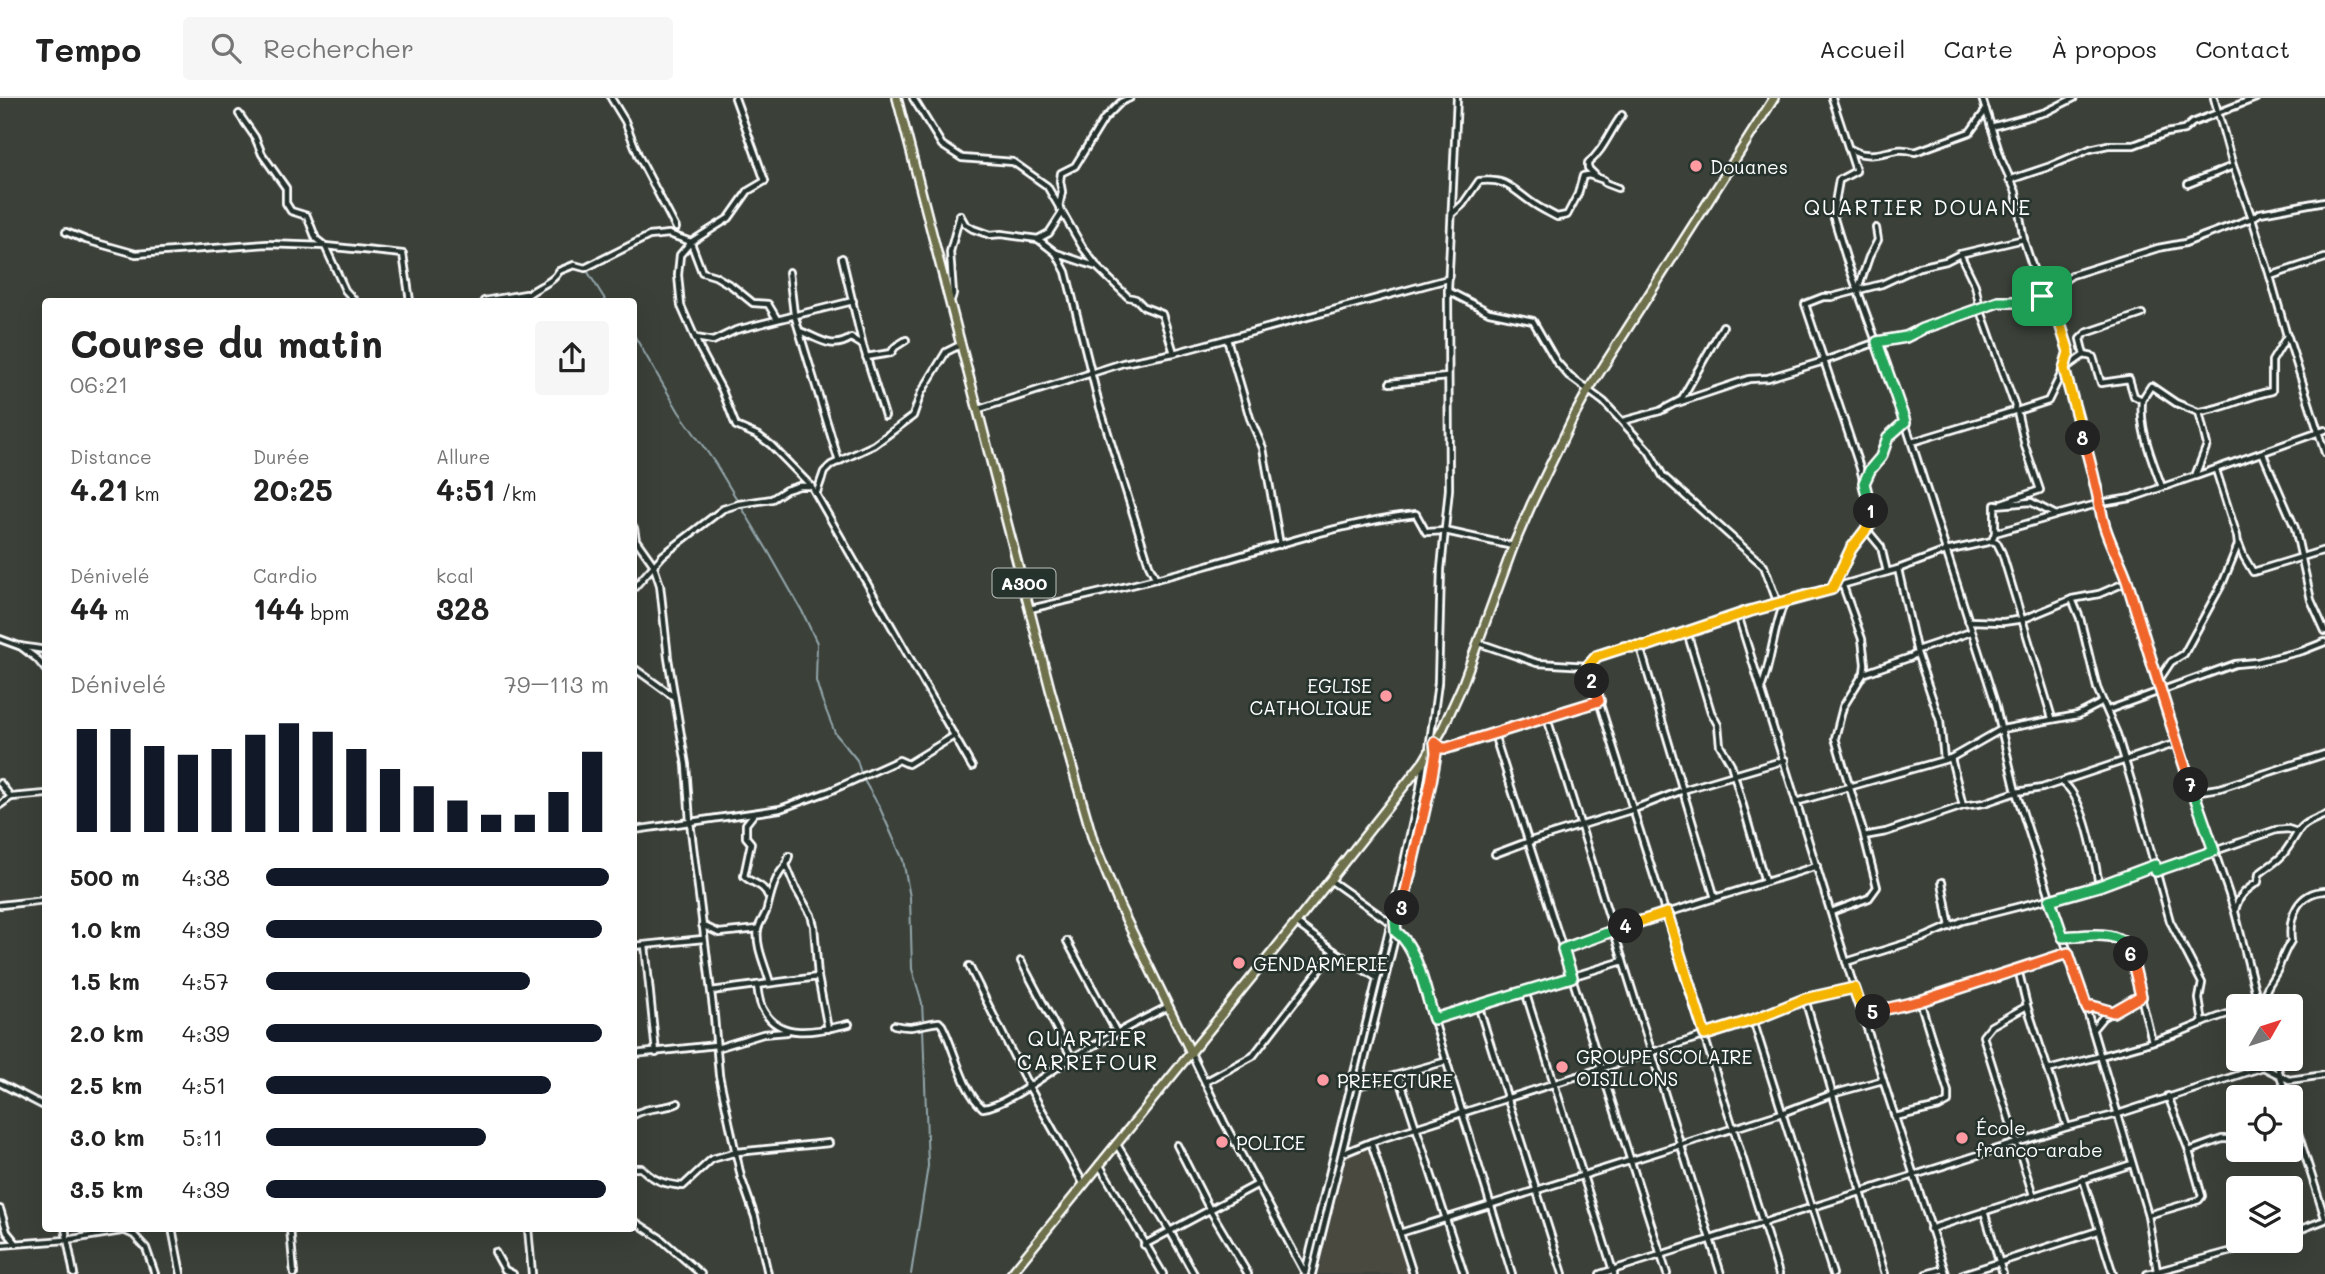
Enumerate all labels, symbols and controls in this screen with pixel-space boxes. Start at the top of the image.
search box [183,17,673,80]
text: Tempo [35,27,141,70]
icon: search [207,29,245,67]
text: Rechercher [263,31,414,65]
text: Accueil [1819,33,1905,64]
text: Carte [1943,33,2013,64]
text: À propos [2051,33,2157,64]
text: Contact [2195,33,2290,64]
place label: Douanes [1710,154,1788,179]
marker: Douanes [1688,158,1704,174]
district label: QUARTIER DOUANE [1804,193,2032,220]
pin [2012,266,2072,326]
icon: arrive [2023,277,2061,315]
text: Course du matin [70,318,383,368]
button: share [535,321,609,395]
text: 06:21 [70,369,128,399]
pin: 8 [2066,420,2100,456]
text: 8 [2077,425,2088,450]
text: Distance [70,444,152,469]
text: Durée [253,444,310,469]
text: Allure [436,444,490,469]
text: 4.21 [70,469,128,509]
text: 20:25 [253,469,333,509]
text: 4:51 [436,469,495,509]
text: km [128,481,160,506]
text: /km [495,481,537,506]
pin: 1 [1854,494,1888,528]
text: 1 [1866,498,1875,523]
text: Dénivelé [70,563,150,588]
text: Cardio [253,563,317,588]
text: kcal [436,563,474,588]
road number: A300 [992,569,1056,598]
text: 44 [70,588,108,628]
text: 144 [253,588,304,628]
text: 328 [436,588,489,628]
text: m [108,600,129,625]
text: bpm [304,600,349,625]
pin: 2 [1574,664,1610,698]
text: 2 [1586,668,1597,693]
text: Dénivelé [70,669,166,699]
text: 79–113 m [504,669,609,699]
place label: EGLISE CATHOLIQUE [1249,673,1372,720]
marker: EGLISE CATHOLIQUE [1378,688,1394,704]
pin: 7 [2174,768,2208,802]
text: 7 [2185,772,2196,797]
text: 500 m [70,862,140,892]
text: 4:38 [182,862,230,892]
pin: 3 [1384,890,1420,926]
text: 3 [1396,895,1407,920]
pin: 4 [1608,908,1644,944]
text: 4 [1619,913,1632,938]
text: 1.0 km [70,914,141,944]
text: 4:39 [182,914,230,944]
pin: 6 [2114,936,2148,972]
text: 6 [2125,941,2136,966]
place label: GENDARMERIE [1253,951,1388,976]
marker: GENDARMERIE [1231,955,1247,971]
text: 1.5 km [70,966,140,996]
text: 4:57 [182,966,229,996]
north arrow [2226,994,2303,1071]
map controls [2226,994,2303,1253]
pin: 5 [1856,995,1890,1030]
text: 5 [1867,999,1878,1024]
text: 2.0 km [70,1018,144,1048]
text: 4:39 [182,1018,230,1048]
district label: QUARTIER CARREFOUR [1017,1024,1159,1075]
place label: GROUPE SCOLAIRE OISILLONS [1576,1044,1753,1091]
marker: GROUPE SCOLAIRE OISILLONS [1554,1059,1570,1075]
place label: PREFECTURE [1337,1068,1453,1093]
text: 2.5 km [70,1070,142,1100]
text: 4:51 [182,1070,226,1100]
marker: PREFECTURE [1315,1072,1331,1088]
button: locate [2226,1085,2303,1162]
place label: École franco-arabe [1976,1115,2103,1162]
text: 3.0 km [70,1122,145,1152]
text: 5:11 [182,1122,223,1152]
place label: POLICE [1236,1130,1306,1155]
marker: École franco-arabe [1954,1130,1970,1146]
marker: POLICE [1214,1134,1230,1150]
text: 3.5 km [70,1174,143,1204]
text: 4:39 [182,1174,230,1204]
button: layers [2226,1176,2303,1253]

